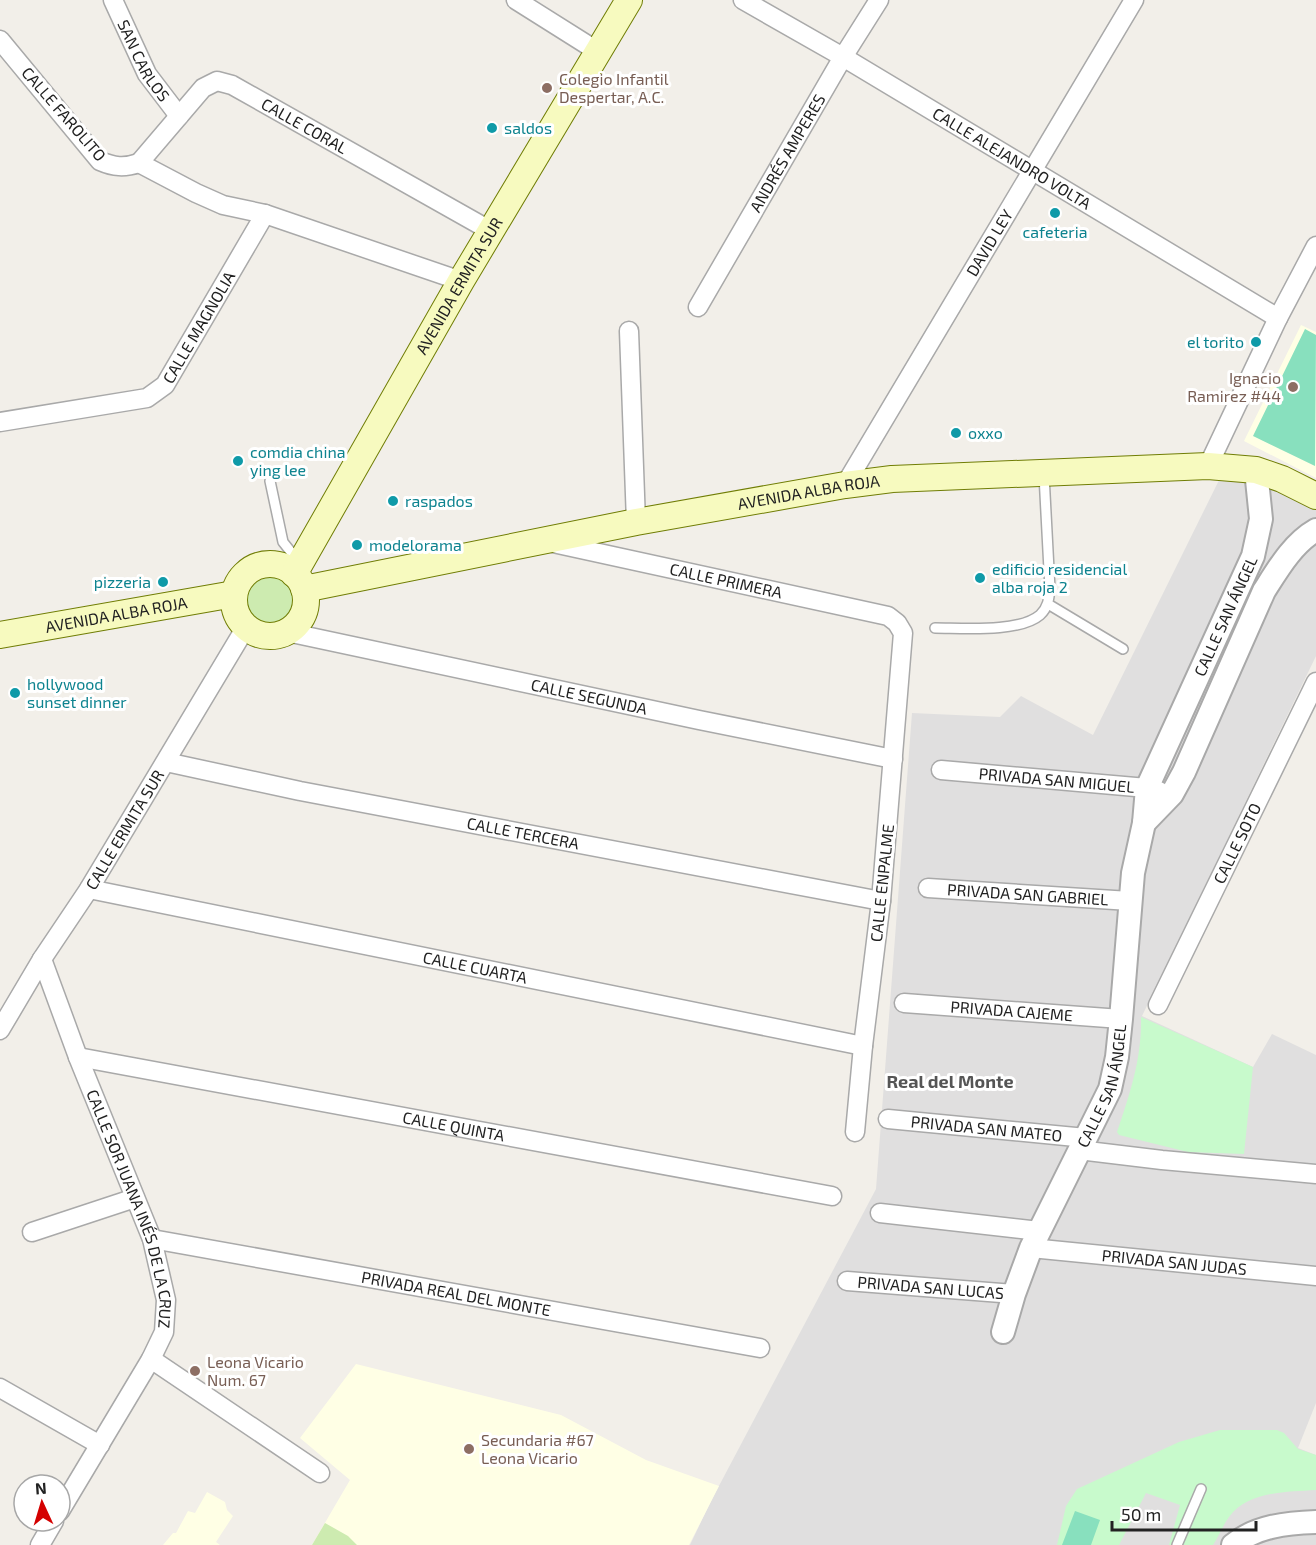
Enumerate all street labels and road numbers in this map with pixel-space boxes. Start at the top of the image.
street label: SAN CARLOS [114,17,174,105]
street label: CALLE FAROLITO [18,63,110,165]
street label: ANDRÉS AMPERES [745,90,829,215]
street label: CALLE CORAL [258,94,351,157]
street label: CALLE ALEJANDRO VOLTA [930,103,1095,213]
street label: DAVID LEY [962,206,1016,279]
street label: AVENIDA ERMITA SUR [411,214,506,358]
street label: CALLE MAGNOLIA [158,268,238,386]
street label: AVENIDA ALBA ROJA [736,471,881,513]
street label: CALLE SAN ÁNGEL [1189,553,1261,679]
street label: CALLE PRIMERA [668,559,784,602]
street label: AVENIDA ALBA ROJA [44,592,189,636]
street label: CALLE SEGUNDA [529,674,649,718]
street label: PRIVADA SAN MIGUEL [978,763,1135,796]
street label: CALLE ERMITA SUR [81,766,167,893]
street label: CALLE SOTO [1209,800,1264,886]
street label: CALLE TERCERA [465,813,581,853]
street label: CALLE ENPALME [866,823,897,943]
street label: PRIVADA SAN GABRIEL [947,879,1109,909]
street label: CALLE CUARTA [422,947,529,987]
street label: PRIVADA CAJEME [950,996,1074,1024]
street label: CALLE SAN ÁNGEL [1073,1023,1129,1150]
street label: CALLE SOR JUANA INÉS DE LA CRUZ [83,1086,176,1329]
street label: CALLE QUINTA [401,1107,506,1144]
street label: PRIVADA SAN MATEO [910,1111,1063,1145]
street label: PRIVADA SAN JUDAS [1101,1245,1248,1278]
street label: PRIVADA REAL DEL MONTE [360,1267,552,1319]
street label: PRIVADA SAN LUCAS [857,1272,1005,1302]

